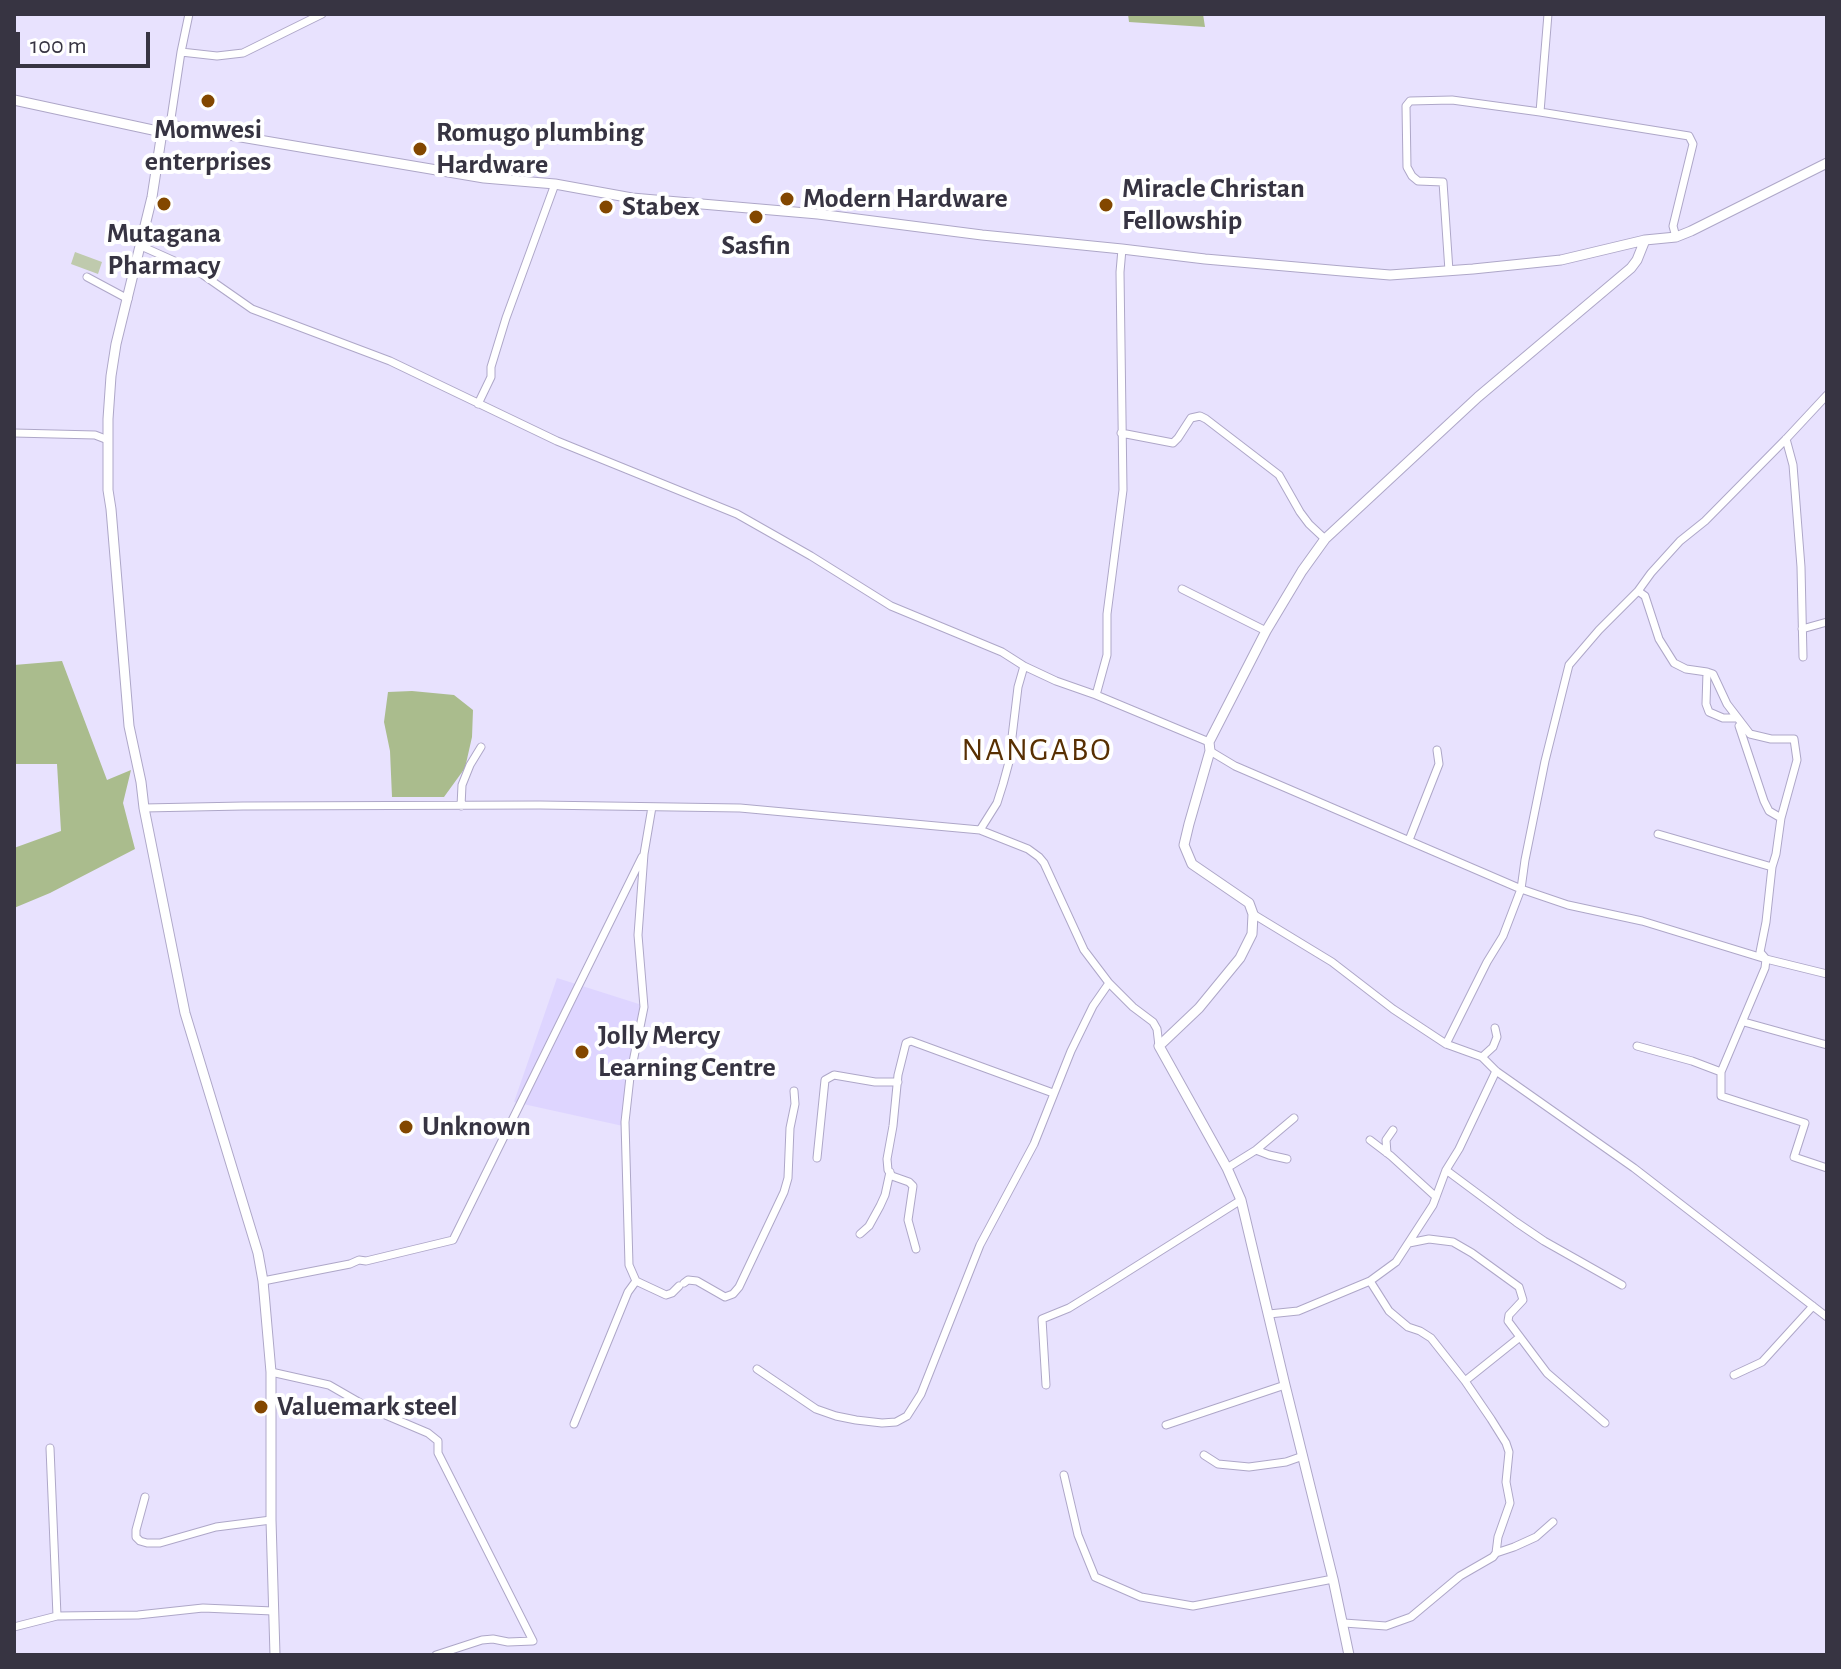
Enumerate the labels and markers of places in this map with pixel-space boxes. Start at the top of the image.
marker: Momwesi enterprises [199,92,217,110]
place label: Momwesi enterprises [145,113,271,179]
place label: Romugo plumbing Hardware [436,116,644,182]
marker: Romugo plumbing Hardware [411,140,429,158]
place label: Miracle Christan Fellowship [1122,172,1305,238]
place label: Modern Hardware [803,182,1008,216]
place label: Stabex [622,190,700,224]
marker: Modern Hardware [778,190,796,208]
marker: Mutagana Pharmacy [155,195,173,213]
marker: Miracle Christan Fellowship [1097,196,1115,214]
marker: Stabex [597,198,615,216]
marker: Sasfin [747,208,765,226]
place label: Mutagana Pharmacy [107,217,221,283]
place label: Sasfin [721,229,791,263]
place label: Jolly Mercy Learning Centre [598,1019,776,1085]
marker: Jolly Mercy Learning Centre [573,1043,591,1061]
place label: Unknown [422,1110,531,1144]
marker: Unknown [397,1118,415,1136]
place label: Valuemark steel [277,1390,458,1424]
marker: Valuemark steel [252,1398,270,1416]

